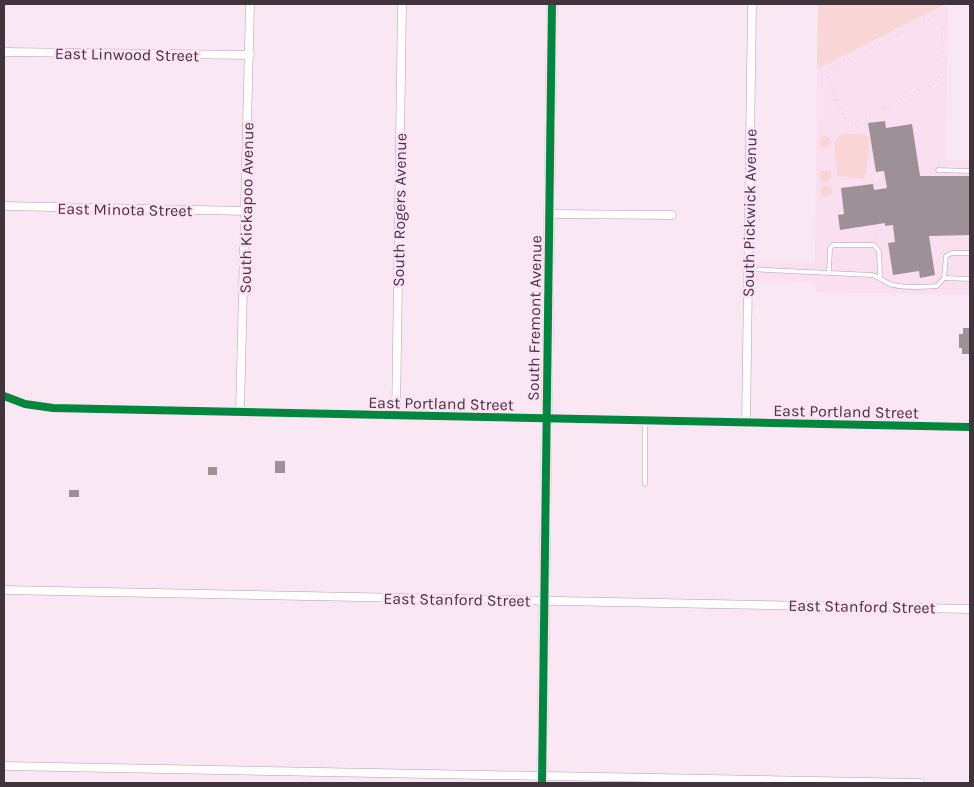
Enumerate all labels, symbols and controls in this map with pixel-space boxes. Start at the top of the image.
street label: East Linwood Street [55,44,199,65]
street label: South Kickapoo Avenue [236,122,257,294]
street label: South Pickwick Avenue [739,129,760,297]
street label: South Rogers Avenue [389,133,410,287]
street label: East Minota Street [57,199,193,220]
street label: South Fremont Avenue [524,235,545,401]
street label: East Portland Street [368,393,514,414]
street label: East Portland Street [773,401,919,422]
street label: East Stanford Street [383,589,531,610]
street label: East Stanford Street [788,596,936,617]

